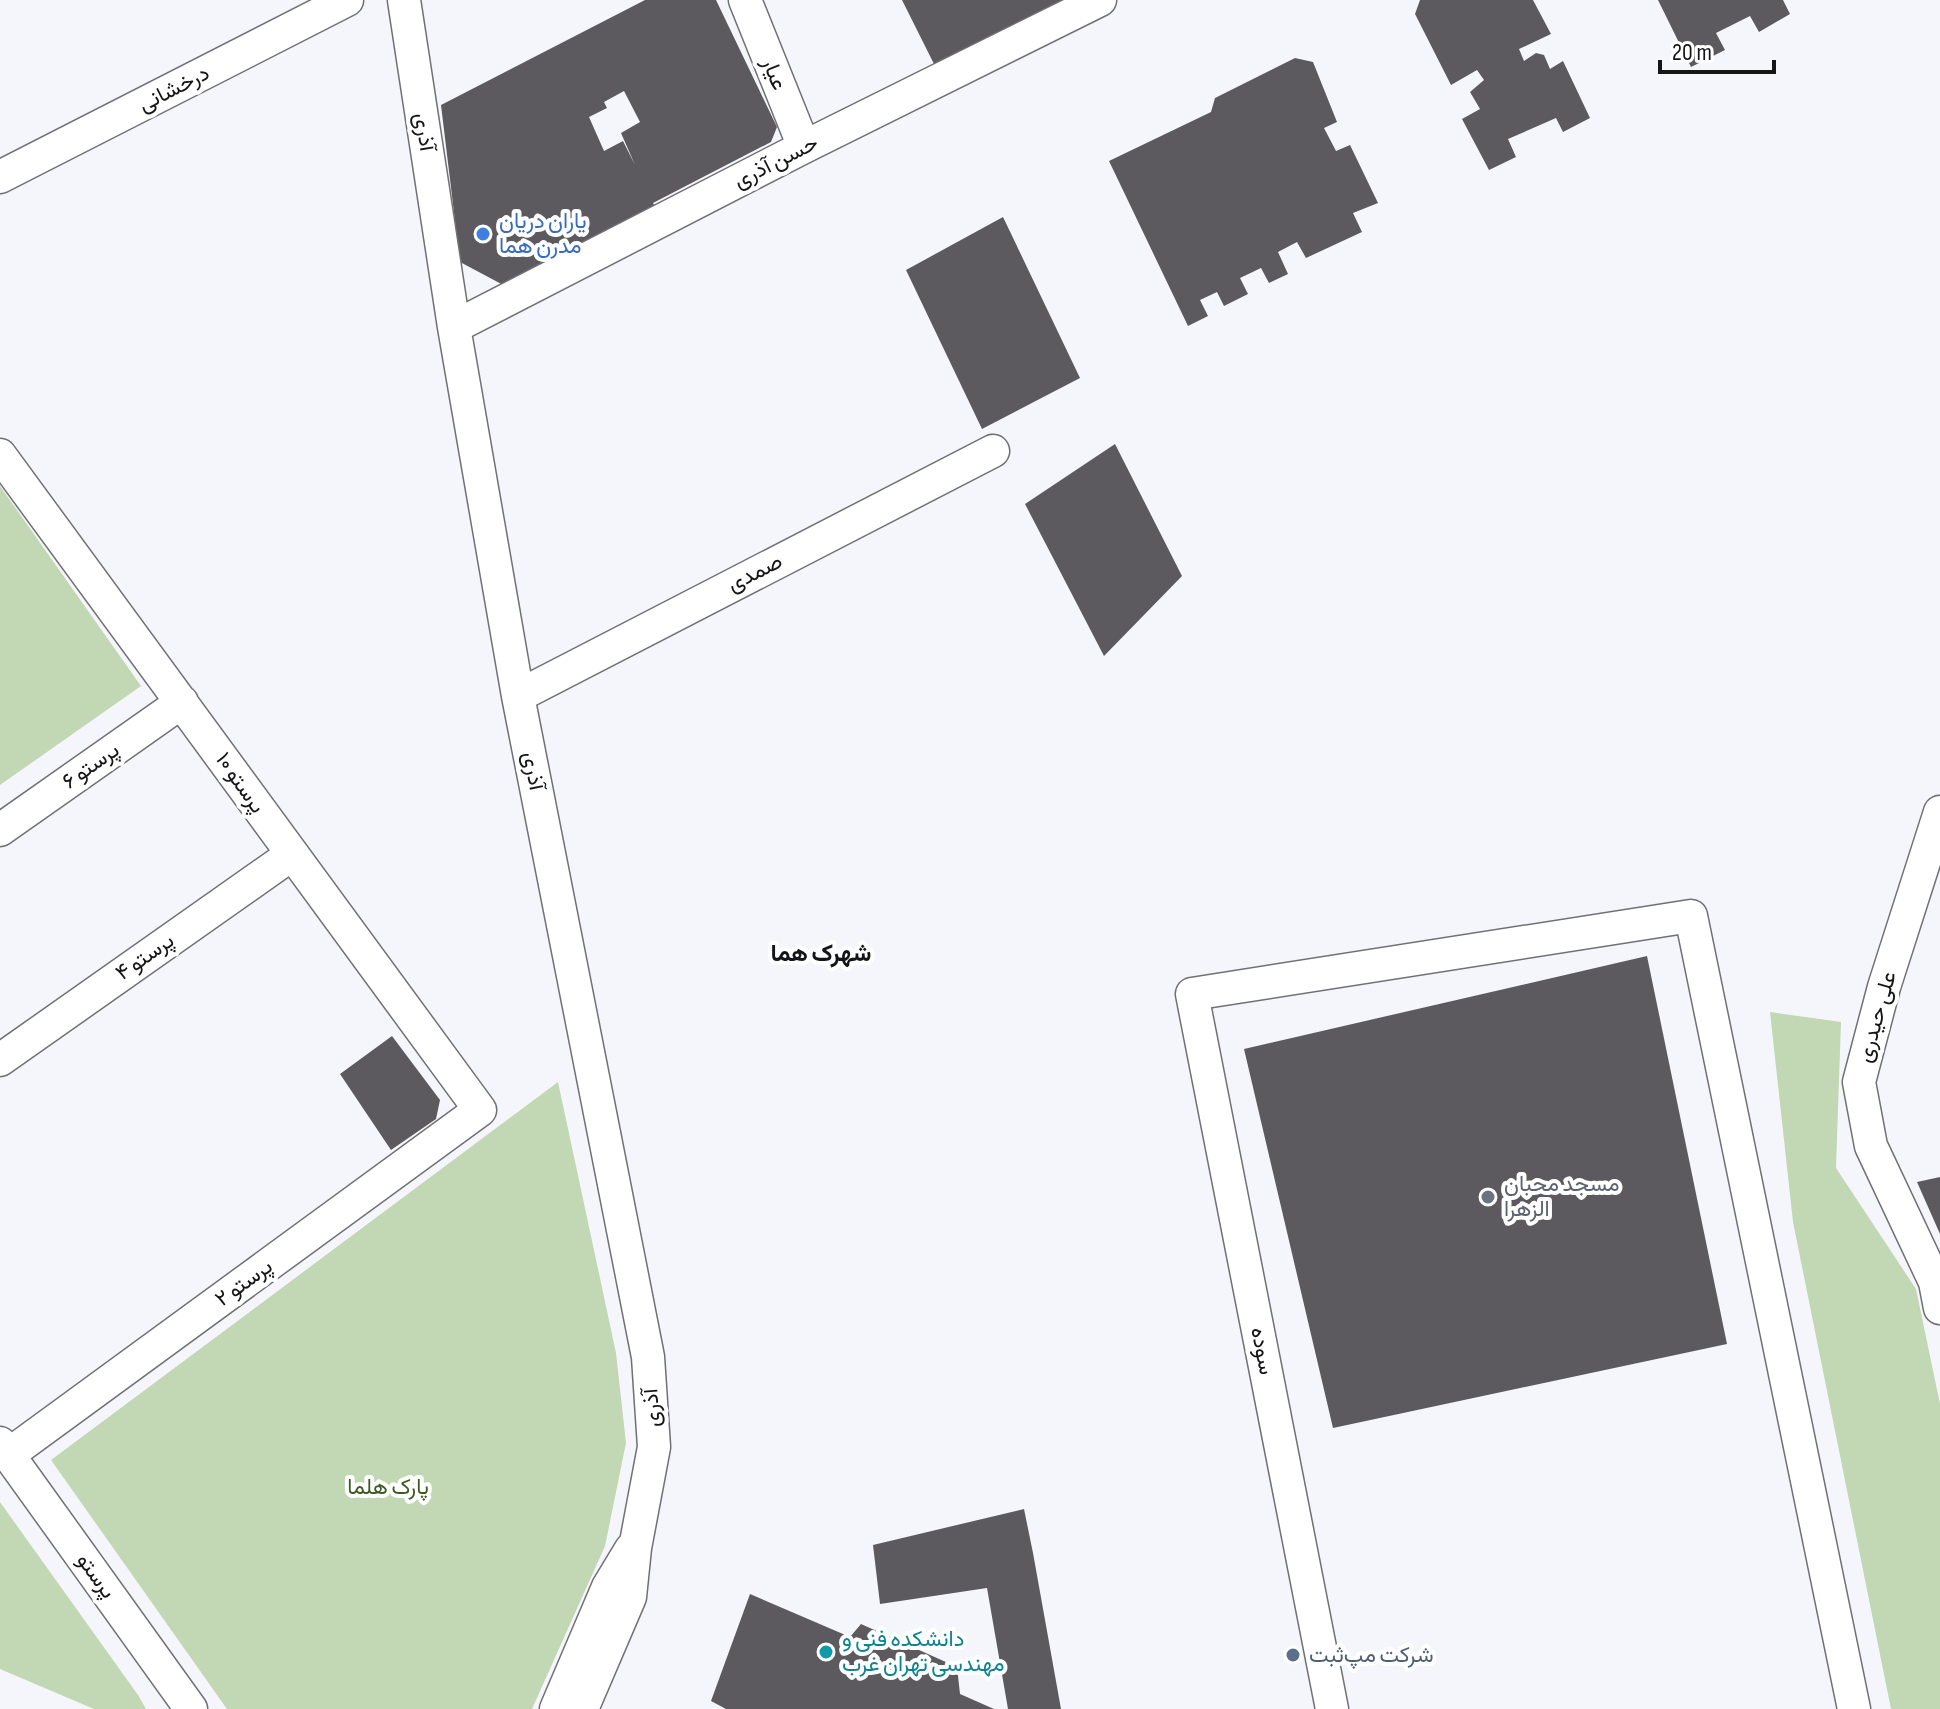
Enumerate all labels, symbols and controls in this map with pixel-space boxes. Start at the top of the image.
scale bar [1660,24,1774,74]
text: 20 m [1672,38,1712,67]
street label: عیار [755,53,793,94]
street label: درخشانی [134,60,214,118]
street label: آذری [408,111,441,155]
street label: حسن آذری [729,129,823,195]
place label: یاران دریان مدرن هما [499,208,587,260]
marker: یاران دریان مدرن هما [474,225,492,243]
street label: صمدی [723,548,787,598]
street label: پرستو ۶ [57,737,125,795]
street label: پرستو ۱۰ [209,747,271,819]
street label: آذری [516,749,550,794]
street label: پرستو ۴ [110,927,180,987]
district label: شهرک هما [771,939,871,968]
street label: علی حیدری [1851,968,1903,1066]
place label: مسجد محبان الزهرا [1504,1171,1620,1223]
marker: مسجد محبان الزهرا [1479,1188,1497,1206]
street label: پرستو ۲ [210,1253,278,1313]
street label: سوده [1244,1325,1280,1377]
street label: آذری [637,1386,667,1428]
park label: پارک هلما [347,1474,429,1501]
street label: پرستو [71,1548,121,1604]
place label: دانشکده فنی و مهندسی تهران غرب [842,1626,1005,1678]
place label: شرکت مپ‌ثبت [1309,1642,1434,1669]
marker: دانشکده فنی و مهندسی تهران غرب [817,1643,835,1661]
marker: شرکت مپ‌ثبت [1284,1646,1302,1664]

